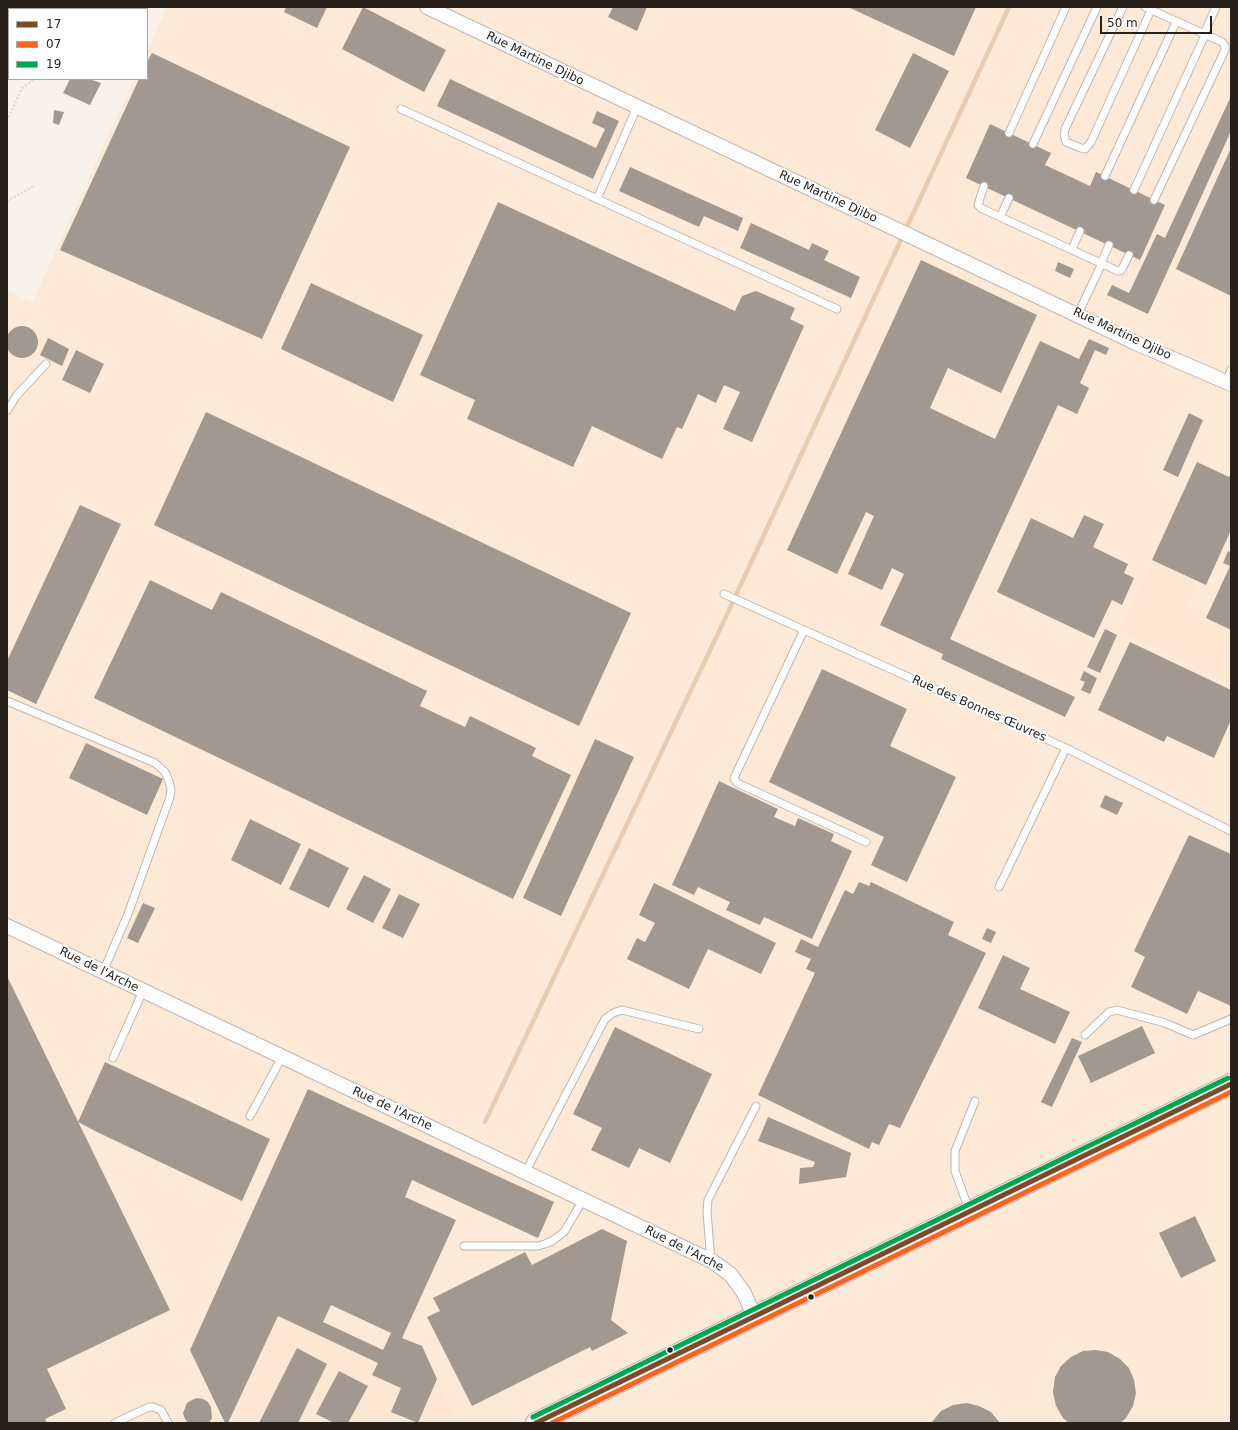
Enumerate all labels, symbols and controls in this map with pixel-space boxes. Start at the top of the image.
legend [8,8,148,80]
scale bar [1102,8,1214,34]
text: 50 m [1107,16,1138,30]
text: 17 [46,17,61,31]
street label: Rue Martine Djibo [484,29,586,89]
text: 07 [46,37,61,51]
text: 19 [46,57,61,71]
street label: Rue Martine Djibo [776,168,880,226]
street label: Rue Martine Djibo [1070,305,1174,363]
street label: Rue des Bonnes Œuvres [909,673,1049,745]
street label: Rue de l'Arche [57,945,141,995]
street label: Rue de l'Arche [350,1084,434,1134]
street label: Rue de l'Arche [642,1223,726,1275]
unlabelled marker [806,1292,816,1302]
unlabelled marker [665,1345,675,1355]

